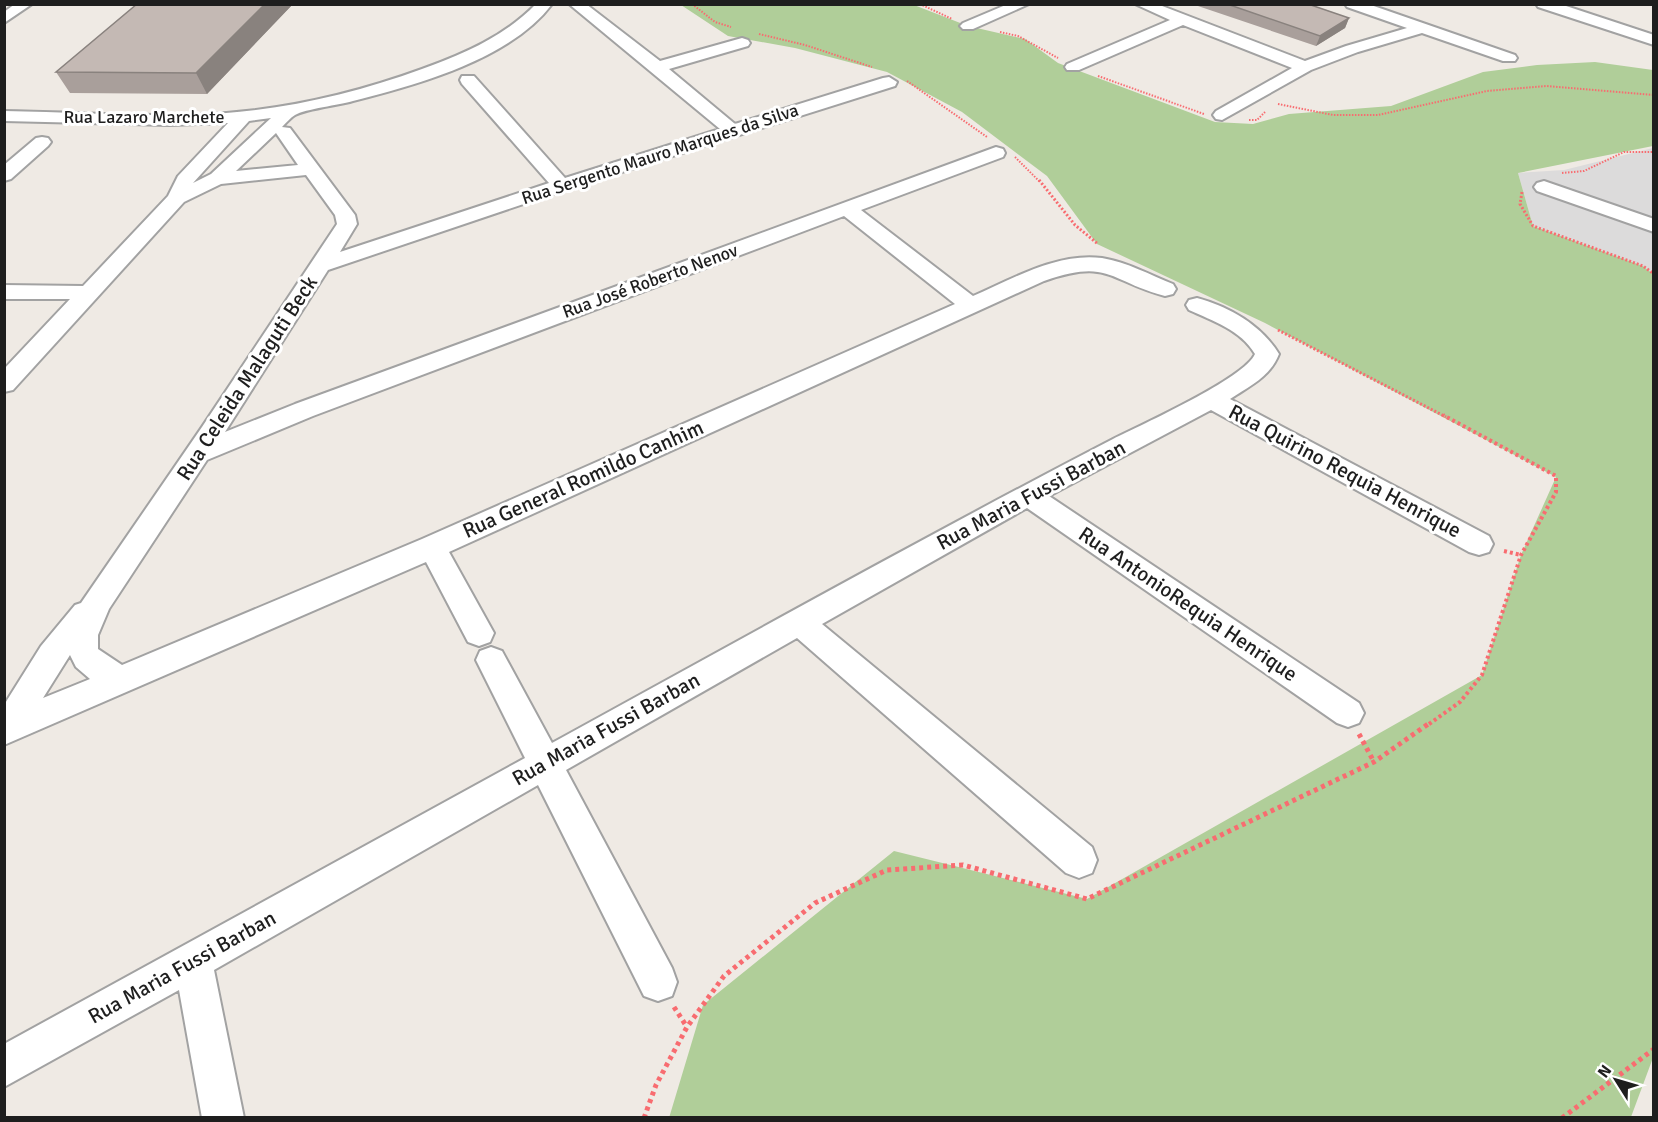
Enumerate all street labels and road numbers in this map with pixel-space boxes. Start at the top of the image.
street label: Rua Sergento Mauro Marques da Silva [519,99,801,209]
street label: Rua Lazaro Marchete [64,106,224,128]
street label: Rua José Roberto Nenov [559,239,741,323]
street label: Rua Celeida Malaguti Beck [171,270,323,485]
street label: Rua Quirino Requia Henrique [1224,399,1466,543]
street label: Rua General Romildo Canhim [459,414,707,544]
street label: Rua Maria Fussi Barban [932,434,1130,556]
street label: Rua AntonioRequia Henrique [1074,521,1302,687]
street label: Rua Maria Fussi Barban [508,667,704,791]
street label: Rua Maria Fussi Barban [84,905,280,1029]

